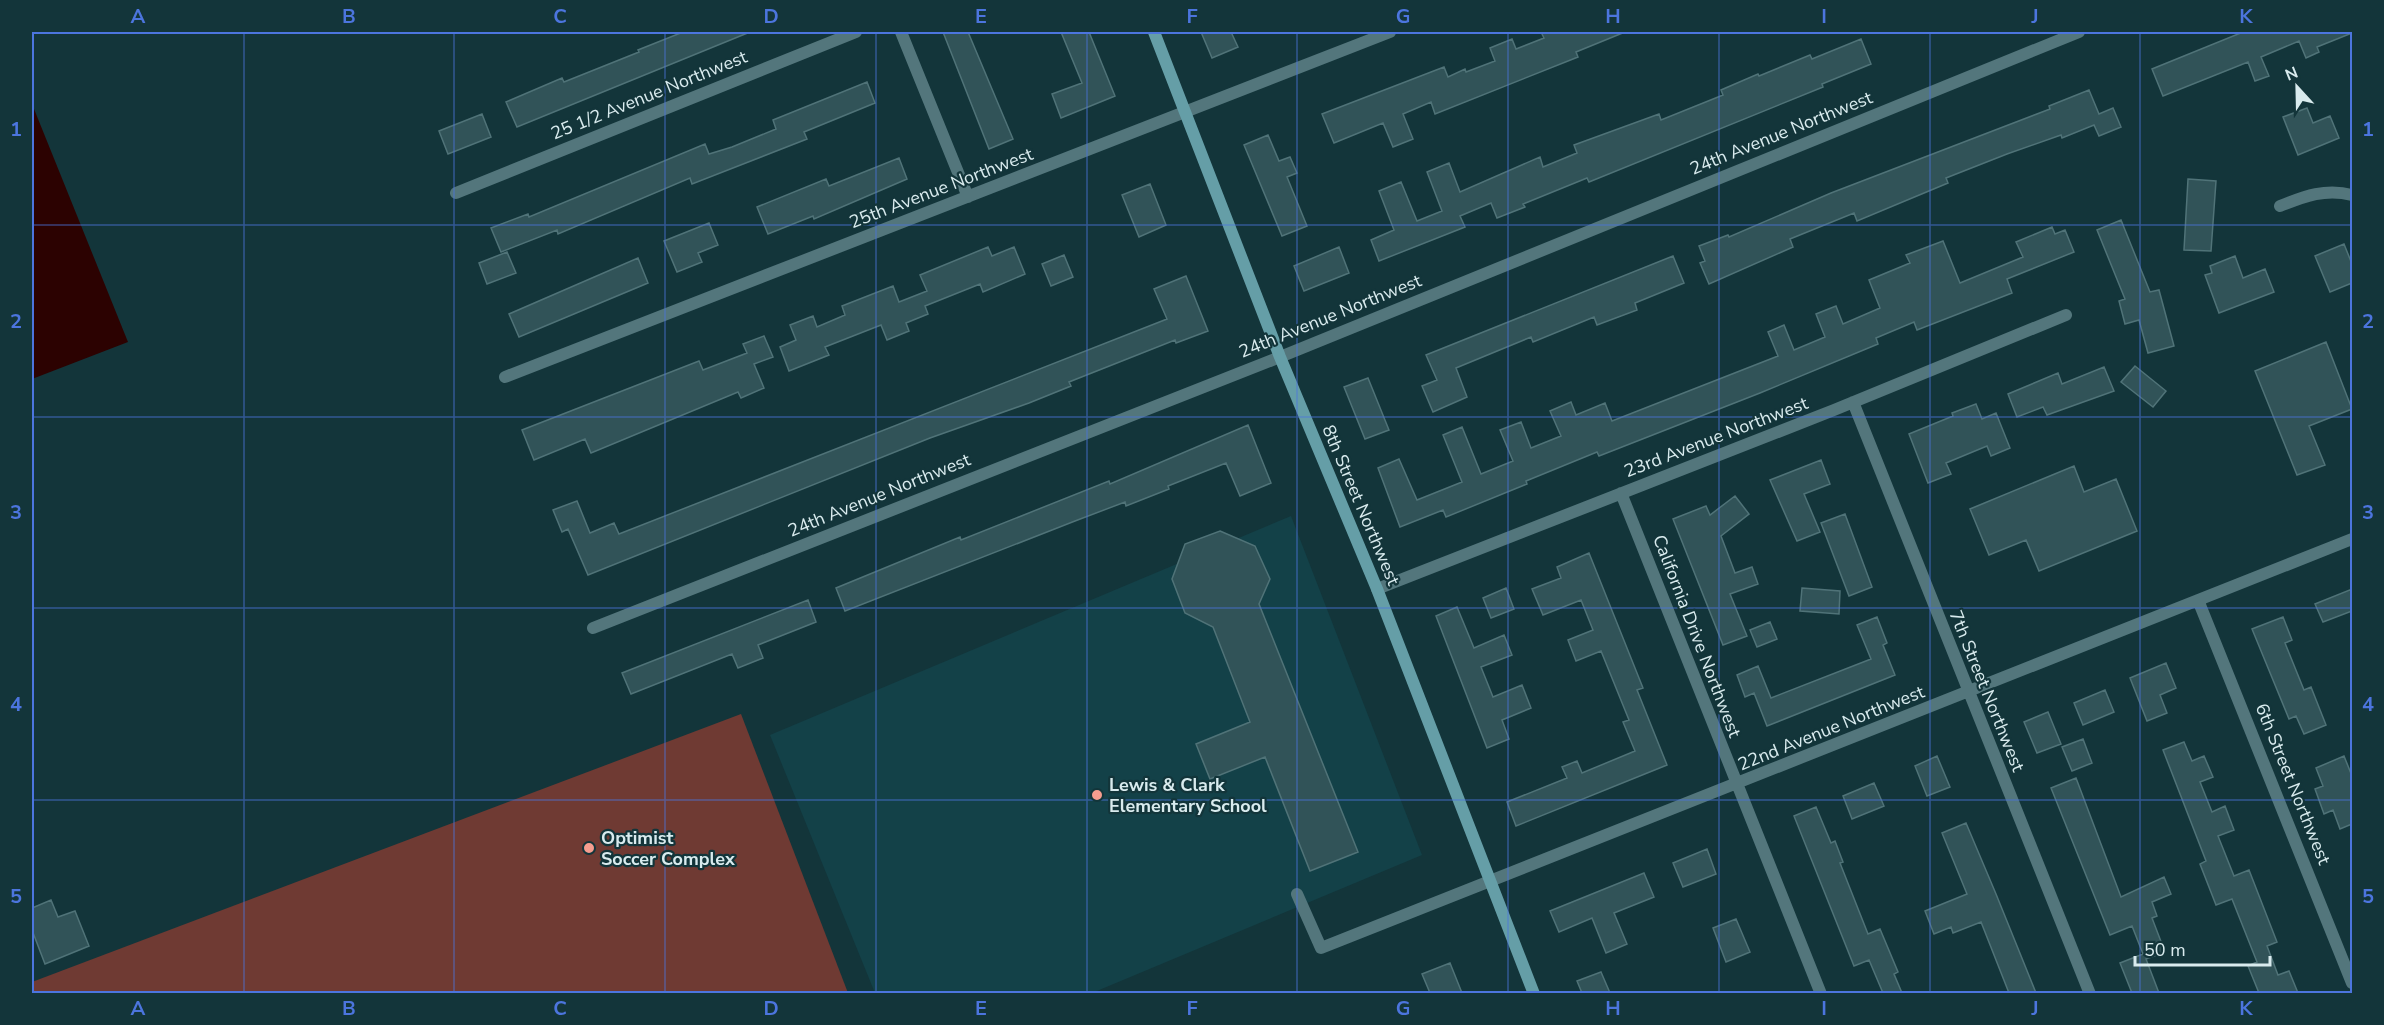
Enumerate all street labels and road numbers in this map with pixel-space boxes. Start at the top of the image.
street label: 25 1/2 Avenue Northwest [547,44,751,145]
street label: 24th Avenue Northwest [1686,85,1876,181]
street label: 25th Avenue Northwest [846,142,1037,234]
street label: 24th Avenue Northwest [1235,268,1425,364]
street label: 23rd Avenue Northwest [1621,391,1812,483]
street label: 8th Street Northwest [1316,421,1406,589]
street label: 24th Avenue Northwest [784,447,974,543]
street label: California Drive Northwest [1647,531,1747,741]
street label: 7th Street Northwest [1944,607,2031,776]
street label: 22nd Avenue Northwest [1734,679,1928,776]
street label: 6th Street Northwest [2250,700,2337,869]

